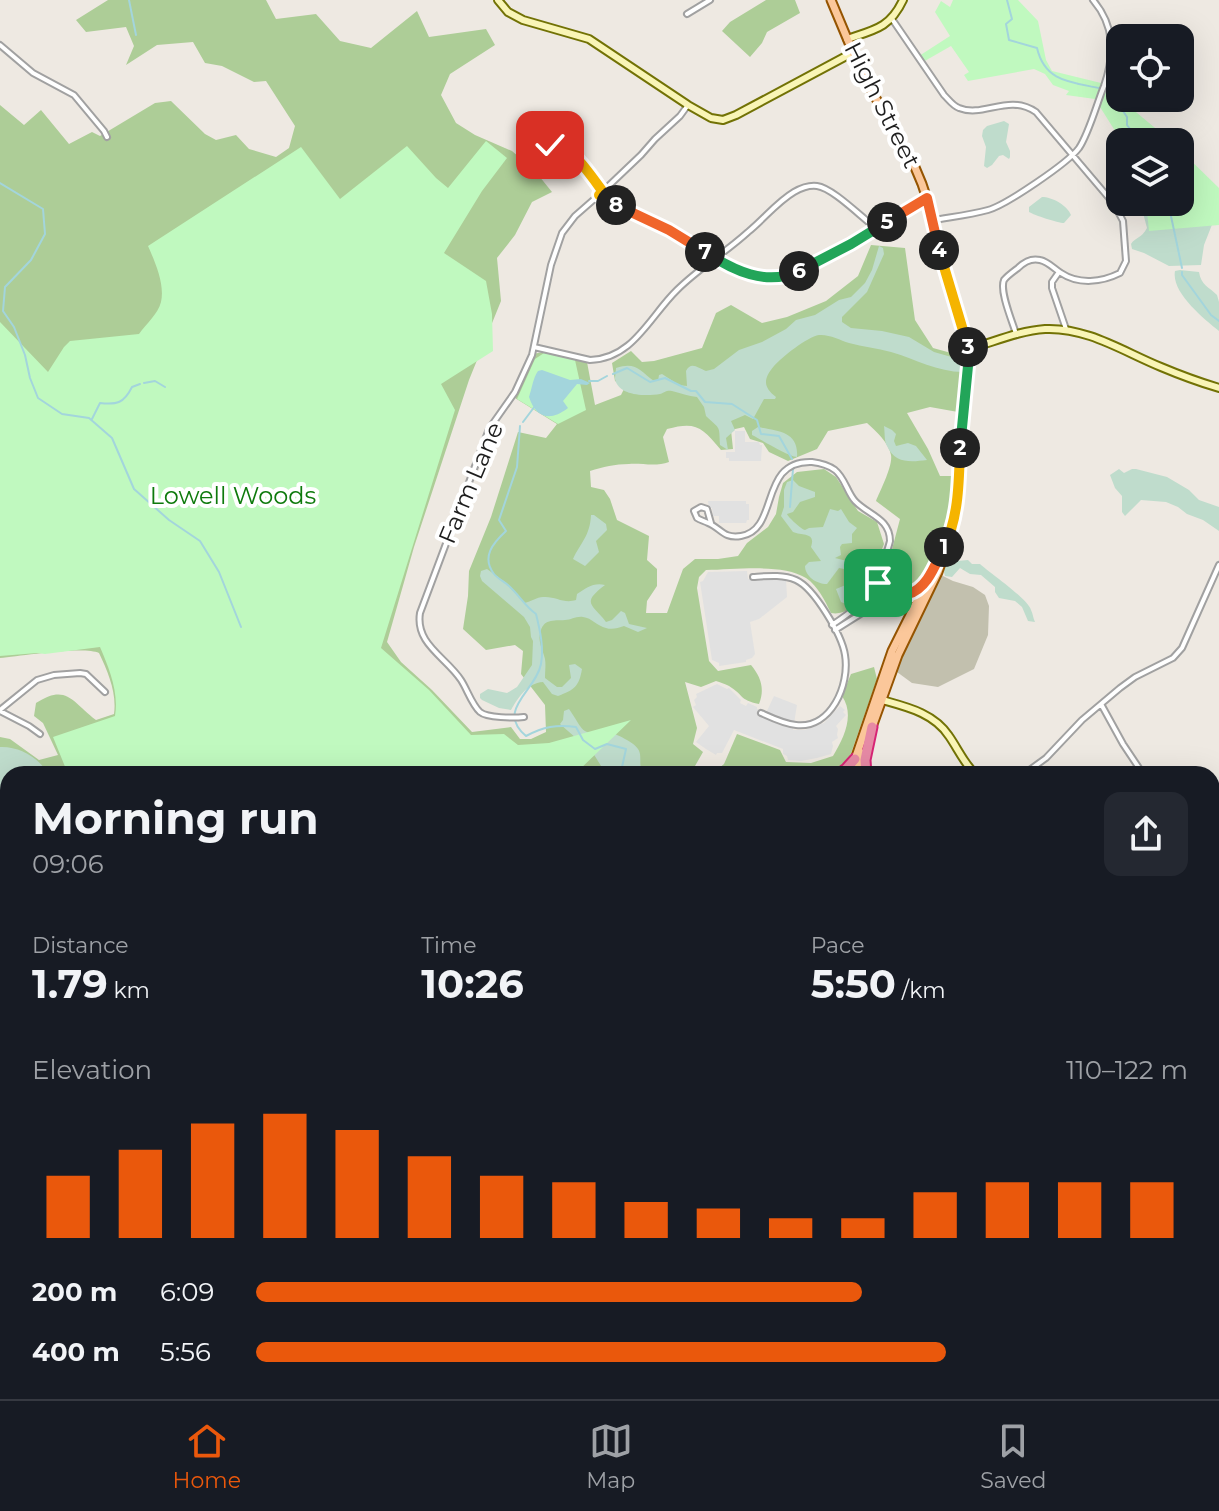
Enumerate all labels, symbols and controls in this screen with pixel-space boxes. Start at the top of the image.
map controls [1106,24,1194,216]
button: locate [1106,24,1194,112]
street label: High Street [838,37,927,173]
pin [516,111,584,179]
icon: check [528,123,572,167]
button: layers [1106,128,1194,216]
pin: 8 [596,185,636,225]
text: 8 [609,191,623,218]
pin: 5 [867,202,907,242]
text: 5 [880,208,894,235]
pin: 4 [919,230,959,270]
pin: 7 [685,232,725,272]
text: 4 [931,236,947,263]
text: 7 [698,238,712,265]
pin: 6 [779,251,819,291]
text: 6 [792,257,806,284]
pin: 3 [948,327,988,367]
text: 3 [961,333,975,360]
street label: Farm Lane [432,418,509,548]
pin: 2 [940,428,980,468]
text: 2 [954,434,966,461]
park label: Lowell Woods [150,481,316,510]
pin: 1 [924,527,964,567]
text: 1 [940,533,948,560]
pin [844,549,912,617]
icon: arrive [856,561,900,605]
text: Morning run [32,791,319,845]
button: share [1104,792,1188,876]
text: 09:06 [32,848,104,880]
text: Distance [32,932,129,959]
text: Time [421,932,477,959]
text: Pace [811,932,865,959]
text: 1.79 [32,959,108,1008]
text: 10:26 [421,959,524,1008]
text: 5:50 [811,959,896,1008]
text: km [108,977,150,1004]
text: /km [896,977,945,1004]
text: Elevation [32,1054,152,1086]
text: 110–122 m [1066,1054,1188,1086]
text: 200 m [32,1276,117,1308]
text: 6:09 [160,1276,214,1308]
text: 400 m [32,1336,120,1368]
text: 5:56 [160,1336,211,1368]
tab: Home [173,1419,241,1494]
tab: Map [586,1419,635,1494]
tab: Saved [980,1419,1046,1494]

